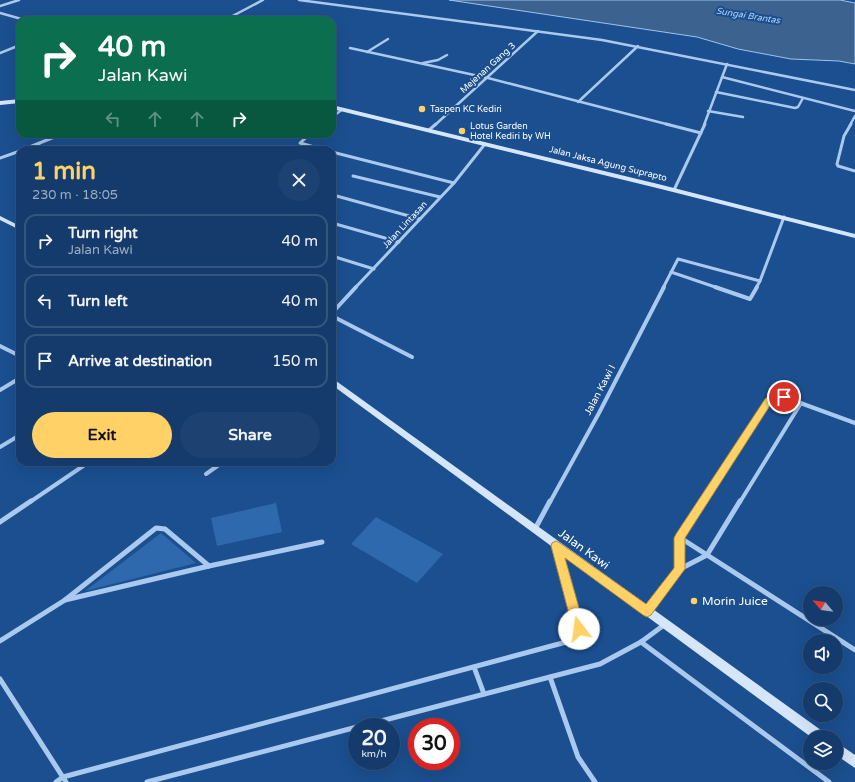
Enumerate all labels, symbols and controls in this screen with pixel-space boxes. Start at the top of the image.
water label: Sungai Brantas [715,6,781,27]
text: 40 m [98,30,166,64]
icon: right [32,32,84,84]
street label: Mejenan Gang 3 [458,40,518,96]
text: Jalan Kawi [98,64,188,86]
marker: Taspen KC Kediri [417,104,427,114]
place label: Taspen KC Kediri [430,104,502,115]
icon: left [102,108,124,130]
icon: ahead [144,108,166,130]
icon: ahead [186,108,208,130]
icon: right [228,108,250,130]
place label: Lotus Garden Hotel Kediri by WH [470,121,551,142]
marker: Lotus Garden Hotel Kediri by WH [457,126,467,136]
street label: Jalan Jaksa Agung Suprapto [548,144,669,184]
text: 1 min [32,157,96,186]
button: close [278,159,320,201]
text: 230 m · 18:05 [32,187,118,203]
street label: Jalan Lintasan [380,199,430,251]
text: Turn right [68,224,138,242]
icon: right [34,230,56,252]
text: 40 m [281,232,318,250]
text: Jalan Kawi [68,242,133,258]
icon: left [34,290,56,312]
text: Turn left [68,292,128,310]
text: 40 m [281,292,318,310]
icon: arrive [34,350,56,372]
text: Arrive at destination [68,352,212,370]
text: 150 m [272,352,318,370]
street label: Jalan Kawi I [582,363,618,417]
pin [767,380,801,414]
icon: arrive [773,386,795,408]
button: Exit [32,412,172,458]
button: Share [180,412,320,458]
street label: Jalan Kawi [556,526,612,572]
north arrow [803,586,843,626]
map controls [803,586,843,770]
place label: Morin Juice [702,594,768,608]
marker: Morin Juice [689,596,699,606]
position arrow [558,608,600,650]
button: sound [803,634,843,674]
button: search [803,682,843,722]
speed limit sign: 30 [408,718,460,770]
text: 20 [361,727,387,751]
button: layers [803,730,843,770]
text: km/h [361,748,387,760]

